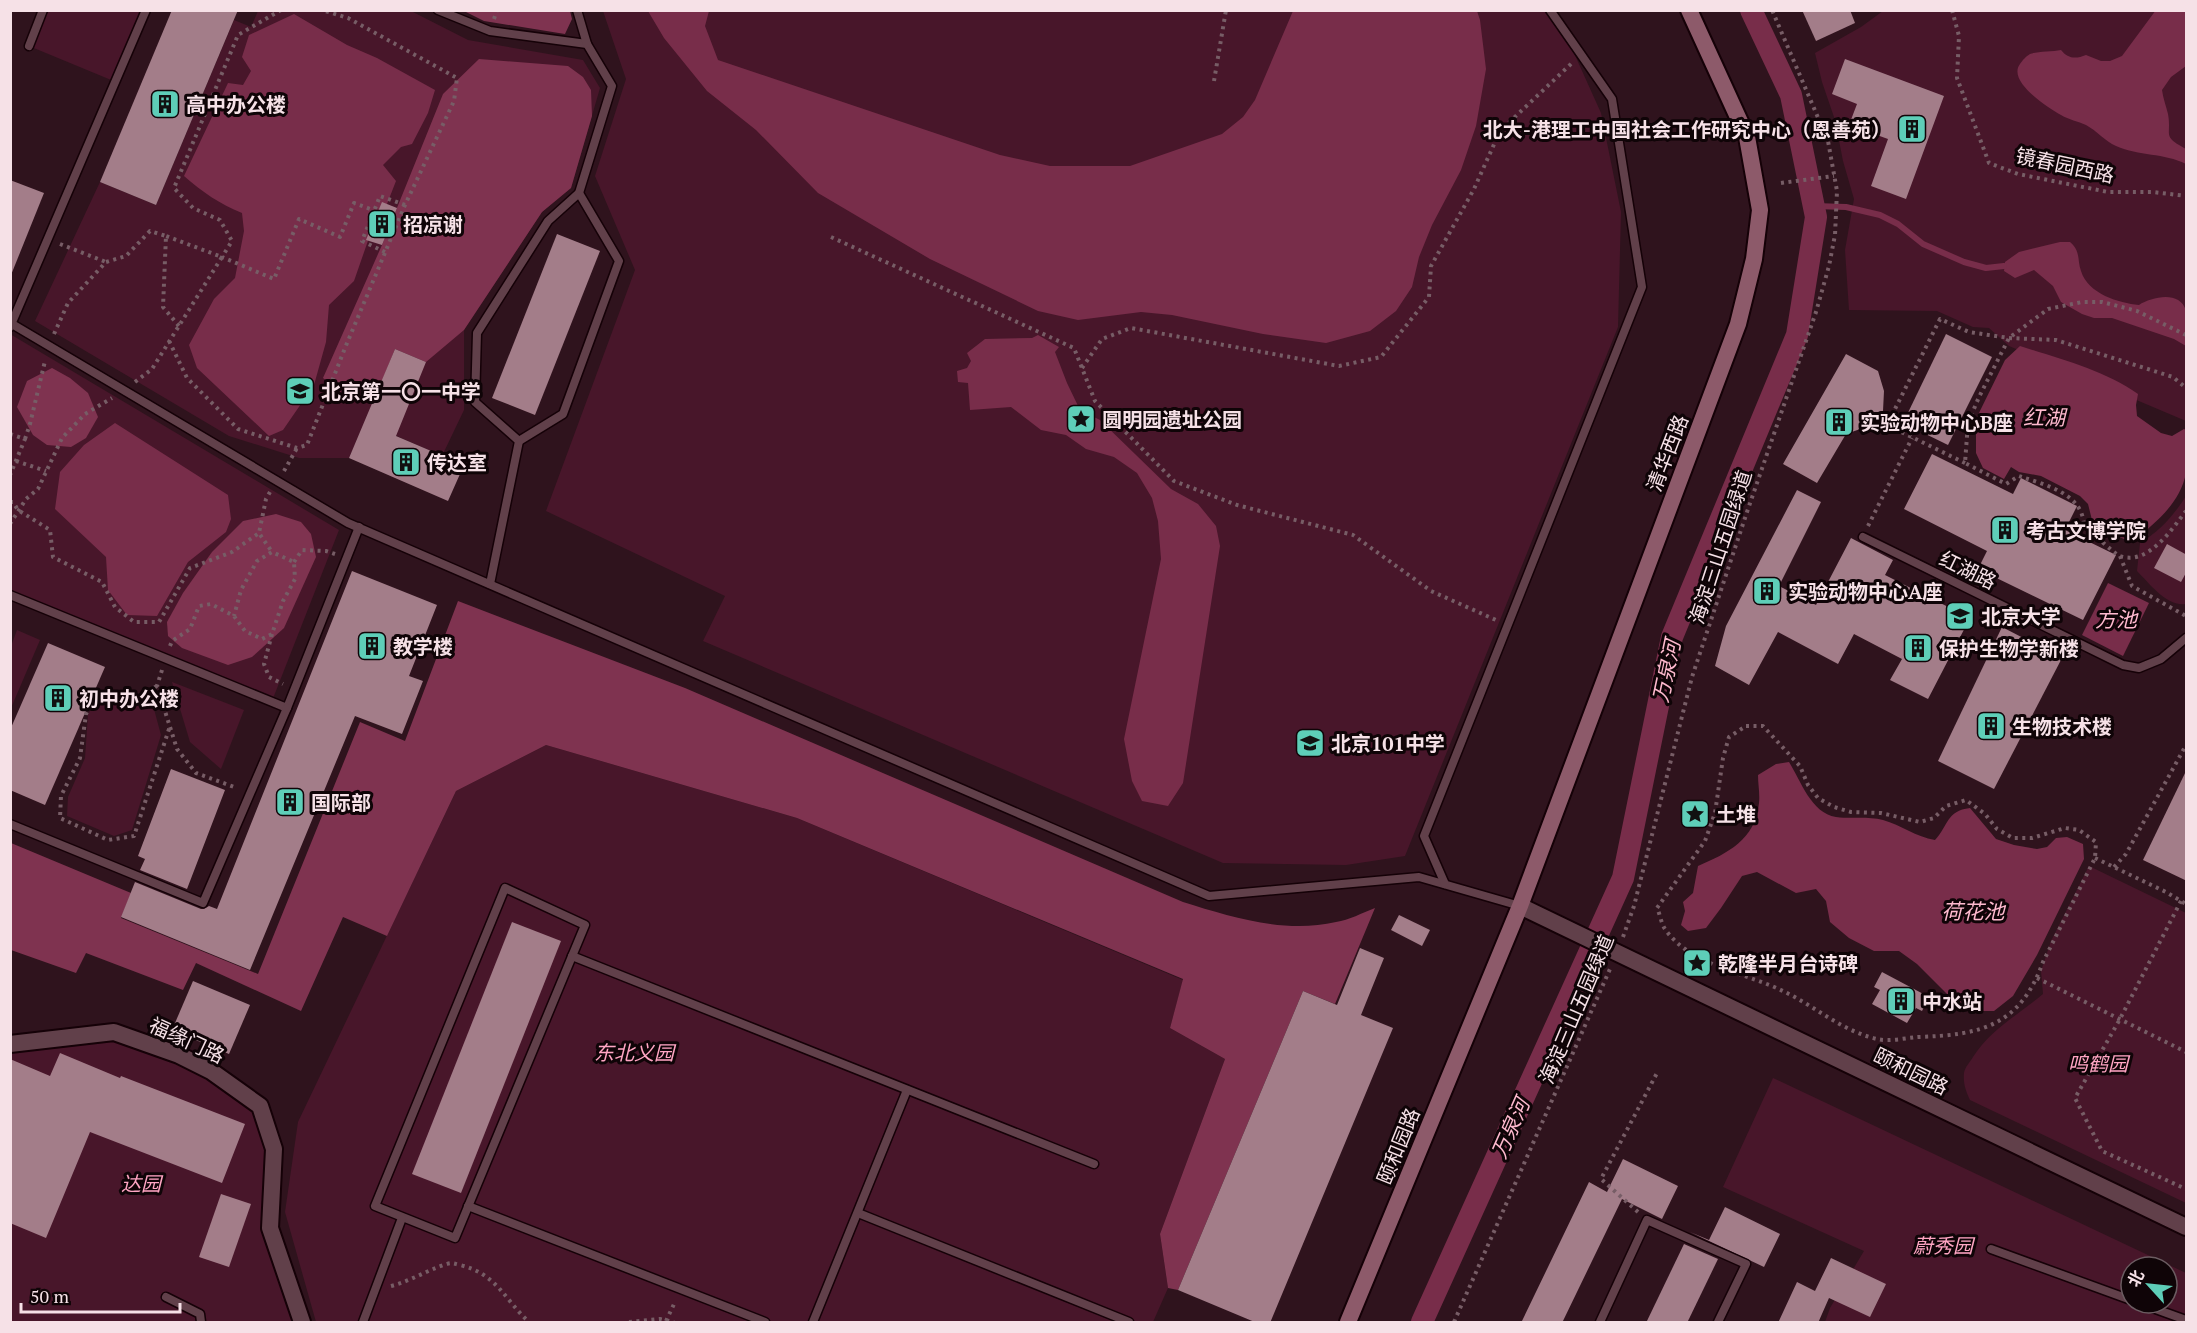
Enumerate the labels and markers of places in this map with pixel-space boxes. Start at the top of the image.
building icon: 高中办公楼 [149,88,181,120]
place label: 高中办公楼 [186,91,286,118]
building icon: 北大-港理工中国社会工作研究中心（恩善苑） [1896,113,1928,145]
place label: 北大-港理工中国社会工作研究中心（恩善苑） [1483,116,1891,143]
building icon: 招凉谢 [366,208,398,240]
place label: 招凉谢 [403,211,463,238]
school or university icon: 北京第一〇一中学 [284,375,316,407]
place label: 北京第一〇一中学 [321,378,481,405]
place icon: 圆明园遗址公园 [1065,403,1097,435]
place label: 圆明园遗址公园 [1102,406,1242,433]
building icon: 实验动物中心B座 [1823,406,1855,438]
place label: 实验动物中心B座 [1860,409,2013,436]
building icon: 传达室 [390,446,422,478]
place label: 传达室 [427,449,487,476]
building icon: 考古文博学院 [1989,514,2021,546]
place label: 考古文博学院 [2026,517,2146,544]
building icon: 实验动物中心A座 [1751,575,1783,607]
place label: 实验动物中心A座 [1788,578,1943,605]
school or university icon: 北京大学 [1944,600,1976,632]
place label: 北京大学 [1981,603,2061,630]
building icon: 教学楼 [356,630,388,662]
building icon: 保护生物学新楼 [1902,632,1934,664]
place label: 教学楼 [393,633,453,660]
place label: 保护生物学新楼 [1939,635,2079,662]
building icon: 初中办公楼 [42,682,74,714]
place label: 初中办公楼 [79,685,179,712]
building icon: 生物技术楼 [1975,710,2007,742]
place label: 生物技术楼 [2012,713,2112,740]
school or university icon: 北京101中学 [1294,727,1326,759]
place label: 北京101中学 [1331,730,1445,757]
building icon: 国际部 [274,786,306,818]
place label: 国际部 [311,789,371,816]
place icon: 土堆 [1679,798,1711,830]
place label: 土堆 [1716,801,1756,828]
place icon: 乾隆半月台诗碑 [1681,947,1713,979]
place label: 乾隆半月台诗碑 [1718,950,1858,977]
building icon: 中水站 [1885,985,1917,1017]
place label: 中水站 [1922,988,1982,1015]

